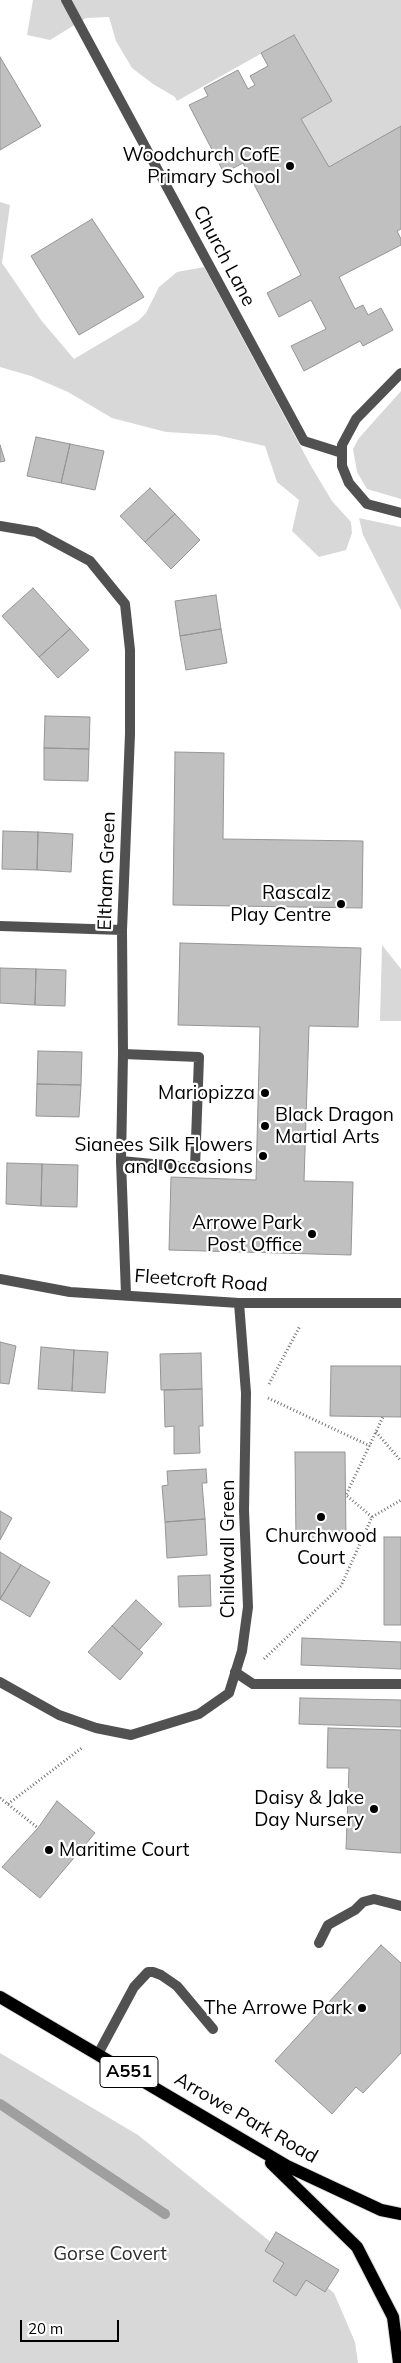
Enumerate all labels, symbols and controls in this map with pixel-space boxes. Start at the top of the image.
place label: Woodchurch CofE Primary School [122,144,280,188]
marker: Woodchurch CofE Primary School [284,160,296,172]
street label: Church Lane [188,202,260,310]
street label: Eltham Green [94,811,120,931]
place label: Rascalz Play Centre [230,882,331,926]
marker: Rascalz Play Centre [335,898,347,910]
place label: Mariopizza [158,1082,255,1104]
marker: Mariopizza [259,1087,271,1099]
place label: Black Dragon Martial Arts [275,1104,394,1148]
marker: Black Dragon Martial Arts [259,1120,271,1132]
place label: Sianees Silk Flowers and Occasions [75,1134,253,1178]
marker: Sianees Silk Flowers and Occasions [257,1150,269,1162]
place label: Arrowe Park Post Office [192,1212,302,1256]
marker: Arrowe Park Post Office [306,1228,318,1240]
street label: Fleetcroft Road [134,1265,268,1297]
street label: Childwall Green [217,1480,239,1618]
marker: Churchwood Court [315,1511,327,1523]
place label: Churchwood Court [265,1525,377,1569]
place label: Daisy & Jake Day Nursery [254,1787,364,1831]
marker: Daisy & Jake Day Nursery [368,1803,380,1815]
place label: Maritime Court [59,1839,189,1861]
marker: Maritime Court [43,1844,55,1856]
place label: The Arrowe Park [204,1997,352,2019]
marker: The Arrowe Park [356,2002,368,2014]
road number: A551 [100,2056,158,2088]
street label: Arrowe Park Road [170,2068,322,2168]
park label: Gorse Covert [53,2243,167,2265]
scale bar [22,2310,121,2342]
text: 20 m [28,2319,63,2338]

